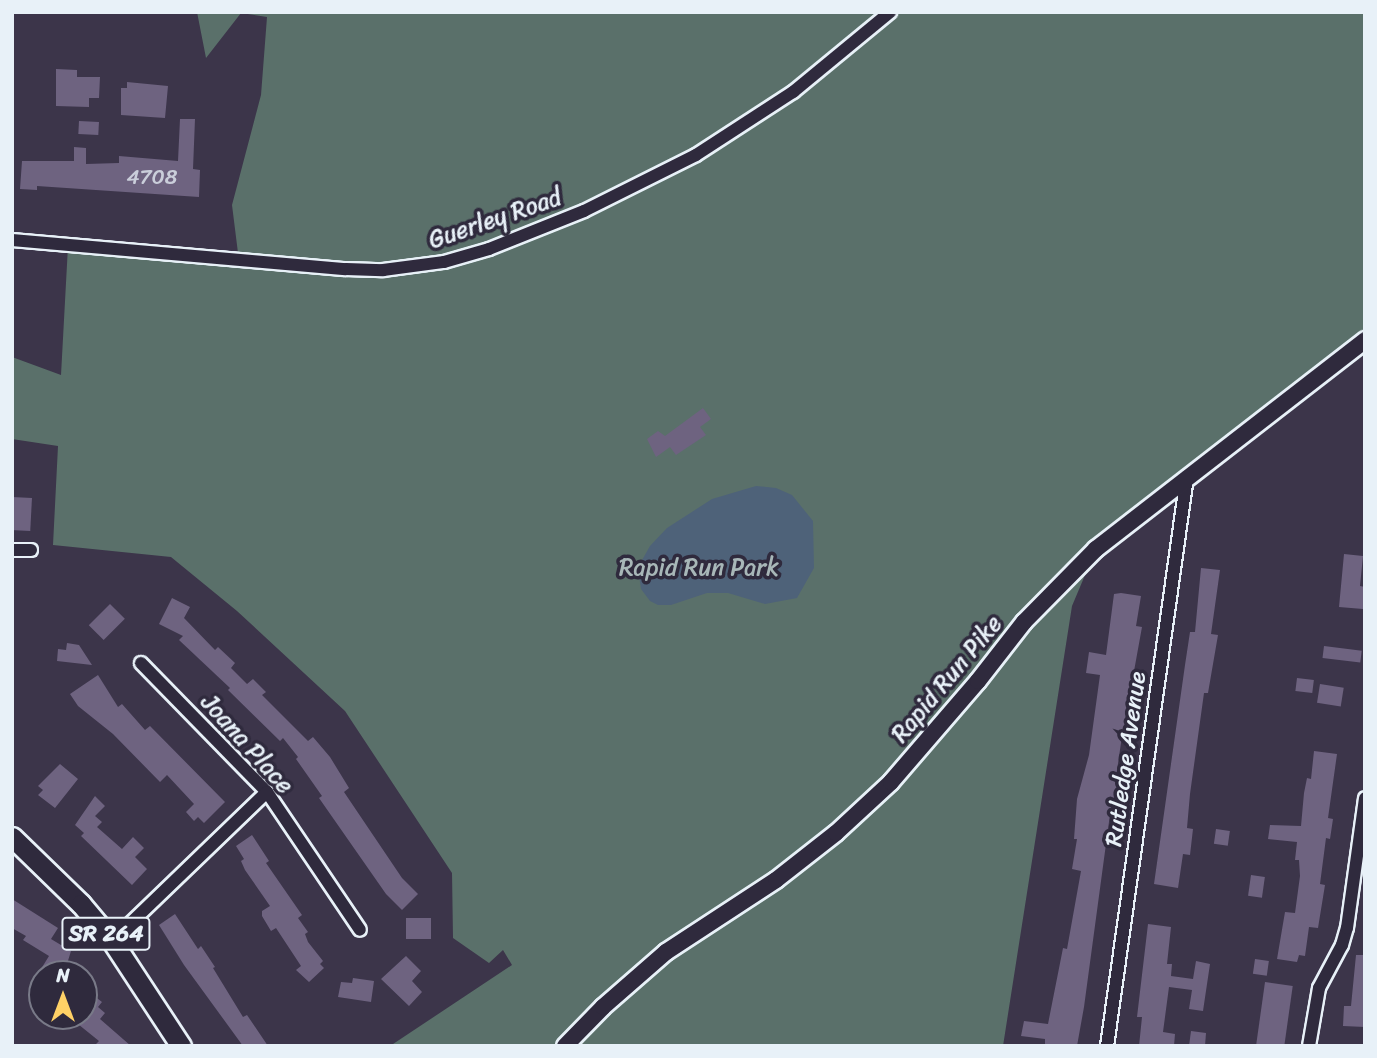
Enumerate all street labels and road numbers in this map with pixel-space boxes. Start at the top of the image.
street label: Guerley Road [425,183,565,255]
street label: Rapid Run Pike [885,609,1009,749]
street label: Rutledge Avenue [1099,670,1153,848]
street label: Joana Place [195,688,299,800]
road number: SR 264 [60,914,152,953]

